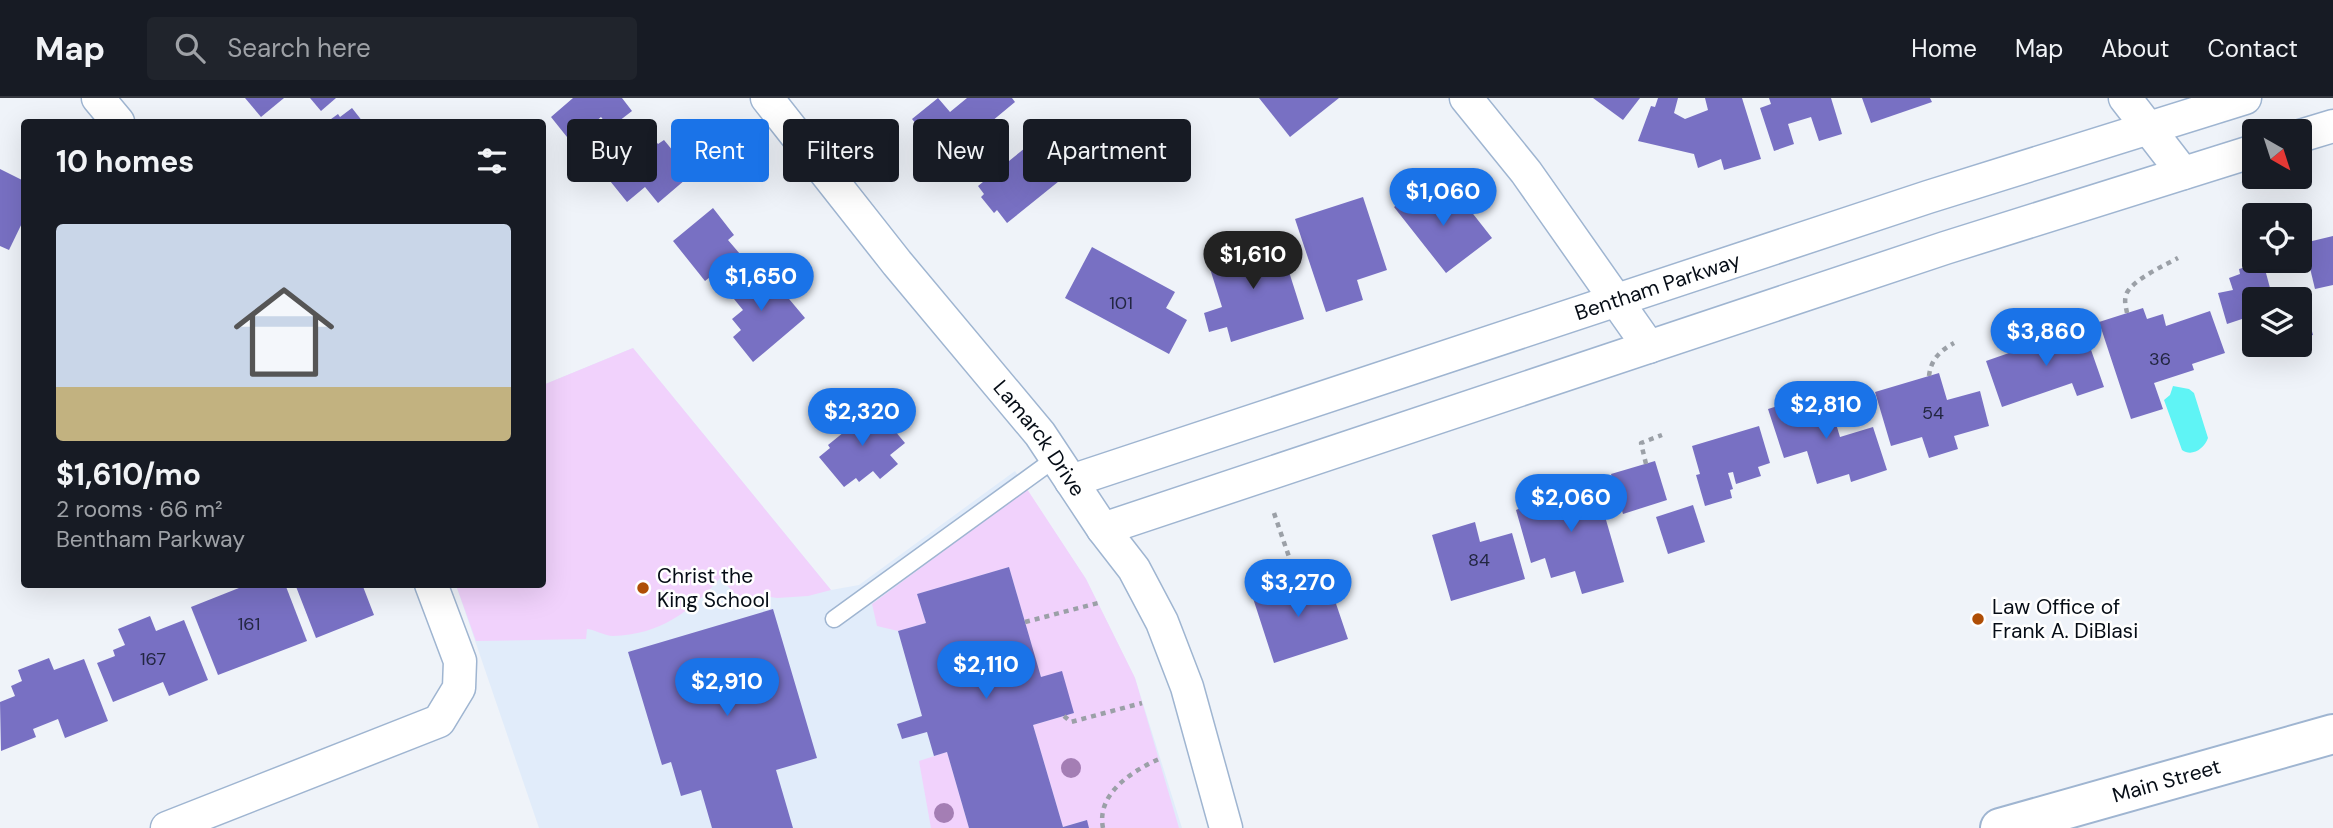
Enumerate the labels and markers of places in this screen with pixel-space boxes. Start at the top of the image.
pin: $1,060 [1386,169,1500,228]
pin: $1,610 [1196,232,1310,291]
pin: $1,650 [704,254,818,313]
pin: $3,860 [1989,308,2103,368]
pin: $2,810 [1769,382,1883,441]
pin: $2,320 [805,388,919,448]
pin: $2,060 [1514,474,1628,534]
pin: $3,270 [1241,560,1355,619]
place label: Christ the King School [657,562,770,614]
marker: Christ the King School [635,580,651,596]
place label: Law Office of Frank A. DiBlasi [1992,593,2138,645]
marker: Law Office of Frank A. DiBlasi [1970,611,1986,627]
pin: $2,110 [929,642,1043,701]
pin: $2,910 [670,658,784,718]

